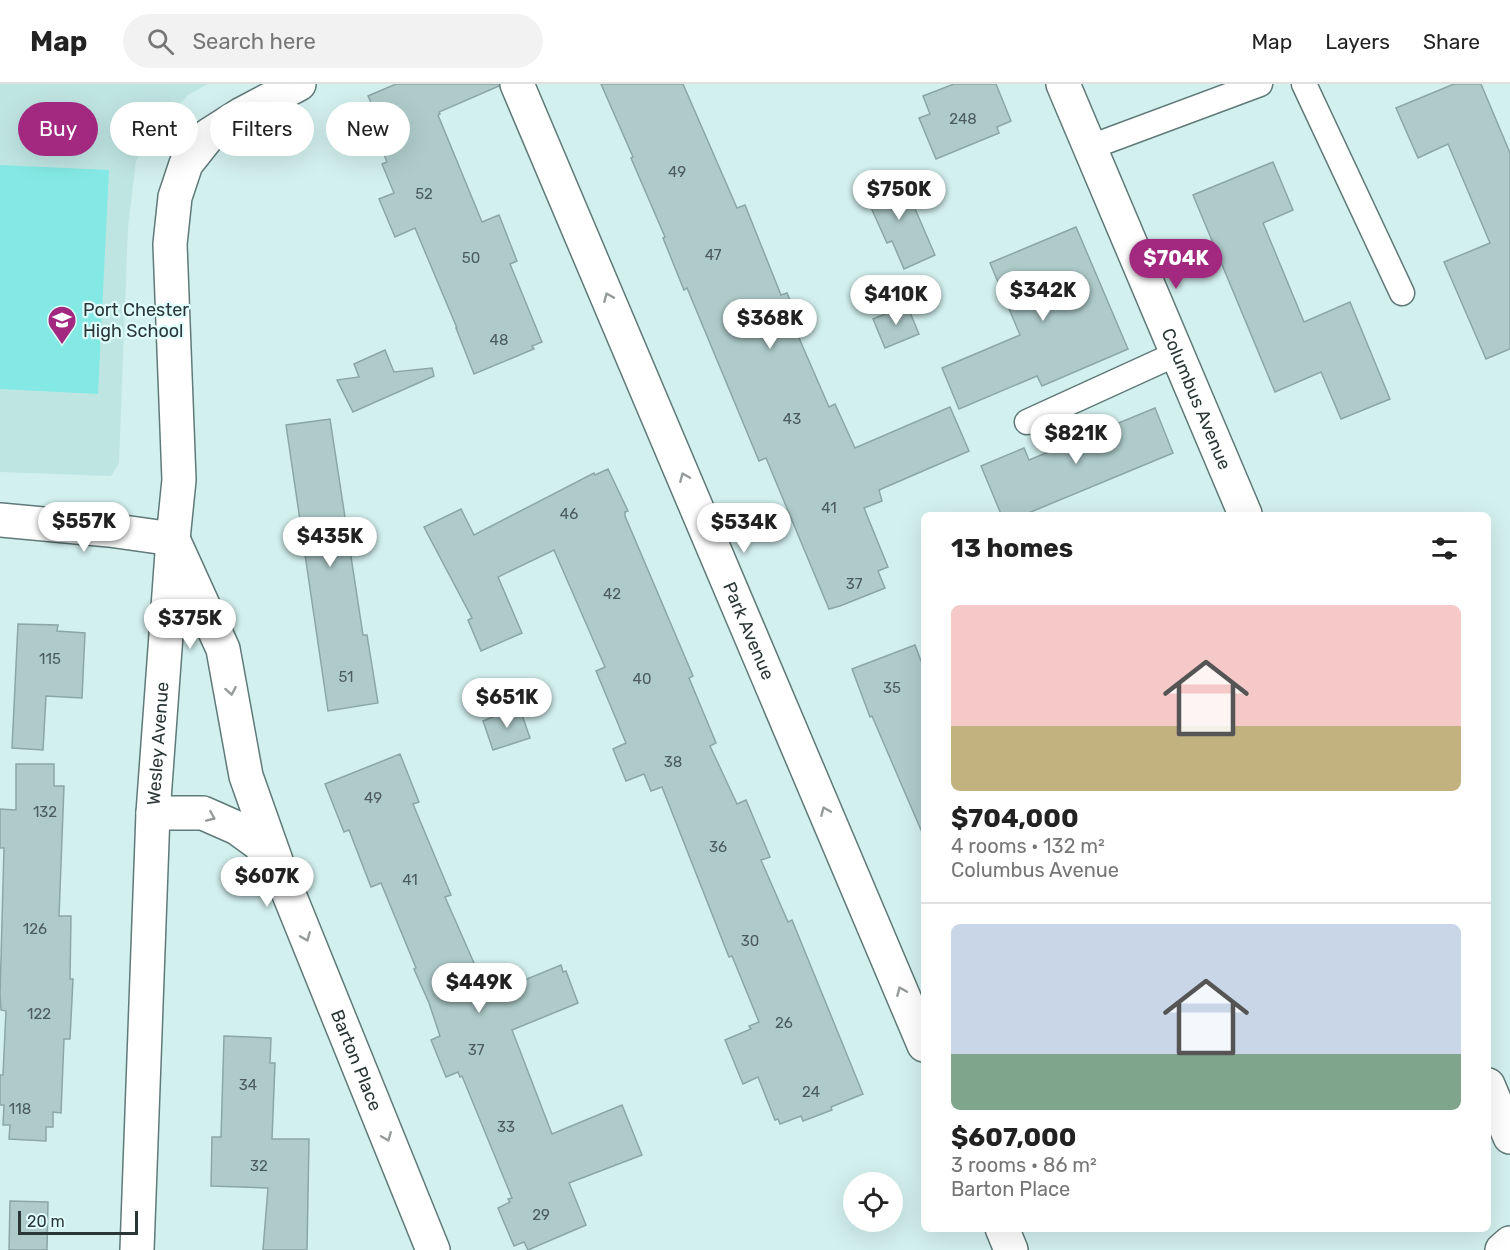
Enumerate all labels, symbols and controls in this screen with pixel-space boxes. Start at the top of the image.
search box [123,14,543,68]
text: Map [30,25,87,58]
icon: search [144,25,177,58]
text: Search here [192,28,316,55]
text: Map [1251,29,1292,54]
text: Layers [1325,29,1390,54]
text: Share [1423,29,1480,54]
chip: Buy [18,102,98,156]
chip: Rent [110,102,198,156]
chip: Filters [210,102,314,156]
chip: New [326,102,410,156]
house number: 248 [949,110,977,128]
house number: 49 [668,163,686,181]
pin: $750K [857,170,941,221]
text: $750K [867,177,931,201]
house number: 52 [415,185,433,203]
pin: $704K [1134,239,1218,290]
house number: 47 [705,246,722,264]
text: $704K [1143,246,1209,270]
house number: 50 [462,249,480,267]
pin: $342K [1001,271,1085,322]
pin: $410K [854,275,938,326]
text: $342K [1010,278,1076,302]
text: $410K [864,282,928,306]
one-way arrow [603,293,615,304]
place label: Port Chester High School [83,299,189,342]
pin: $368K [728,299,812,350]
school or university icon: Port Chester High School [46,304,78,346]
text: $368K [737,306,803,330]
street label: Columbus Avenue [1157,325,1236,473]
house number: 48 [490,331,508,349]
house number: 43 [783,410,801,428]
pin: $821K [1034,414,1118,465]
text: $821K [1044,421,1108,445]
one-way arrow [679,472,691,483]
house number: 41 [821,499,837,517]
pin: $557K [42,502,126,553]
pin: $534K [702,503,786,554]
house number: 46 [560,505,578,523]
text: $557K [52,509,116,533]
text: $534K [711,510,777,534]
pin: $435K [288,517,372,568]
text: $435K [297,524,363,548]
icon: filters [1428,532,1461,565]
text: 13 homes [951,533,1073,564]
house number: 37 [846,575,863,593]
street label: Park Avenue [718,579,779,683]
house number: 42 [603,585,621,603]
pin: $375K [148,599,232,650]
text: $375K [158,606,222,630]
icon: home [1152,644,1260,752]
house number: 115 [39,650,61,668]
house number: 51 [338,668,354,686]
house number: 40 [633,670,651,688]
pin: $651K [465,678,549,729]
house number: 35 [883,679,901,697]
street label: Wesley Avenue [143,681,174,806]
one-way arrow [224,685,237,695]
text: $651K [476,685,538,709]
house number: 38 [664,753,682,771]
house number: 49 [364,789,382,807]
house number: 132 [33,803,57,821]
text: $704,000 [951,803,1079,834]
one-way arrow [820,806,832,817]
one-way arrow [205,810,216,822]
text: 4 rooms · 132 m² [951,834,1105,858]
house number: 36 [709,838,727,856]
pin: $607K [225,857,309,908]
text: Columbus Avenue [951,858,1119,882]
text: $607K [235,864,299,888]
house number: 41 [402,871,418,889]
house number: 126 [23,920,47,938]
one-way arrow [299,930,311,941]
house number: 30 [741,932,759,950]
pin: $449K [437,963,521,1014]
icon: home [1152,963,1260,1071]
text: $449K [446,970,512,994]
one-way arrow [896,986,908,997]
house number: 122 [27,1005,51,1023]
street label: Barton Place [326,1006,387,1114]
house number: 26 [775,1014,793,1032]
house number: 37 [468,1041,485,1059]
house number: 34 [239,1076,257,1094]
house number: 24 [802,1083,820,1101]
house number: 118 [9,1100,31,1118]
house number: 33 [497,1118,515,1136]
text: $607,000 [951,1122,1076,1153]
one-way arrow [380,1131,392,1142]
text: 3 rooms · 86 m² [951,1153,1097,1177]
house number: 32 [250,1157,268,1175]
map controls [843,1172,903,1232]
button: locate [843,1172,903,1232]
text: Barton Place [951,1177,1070,1201]
house number: 29 [532,1206,550,1224]
scale bar [18,1208,138,1236]
text: 20 m [27,1212,65,1231]

